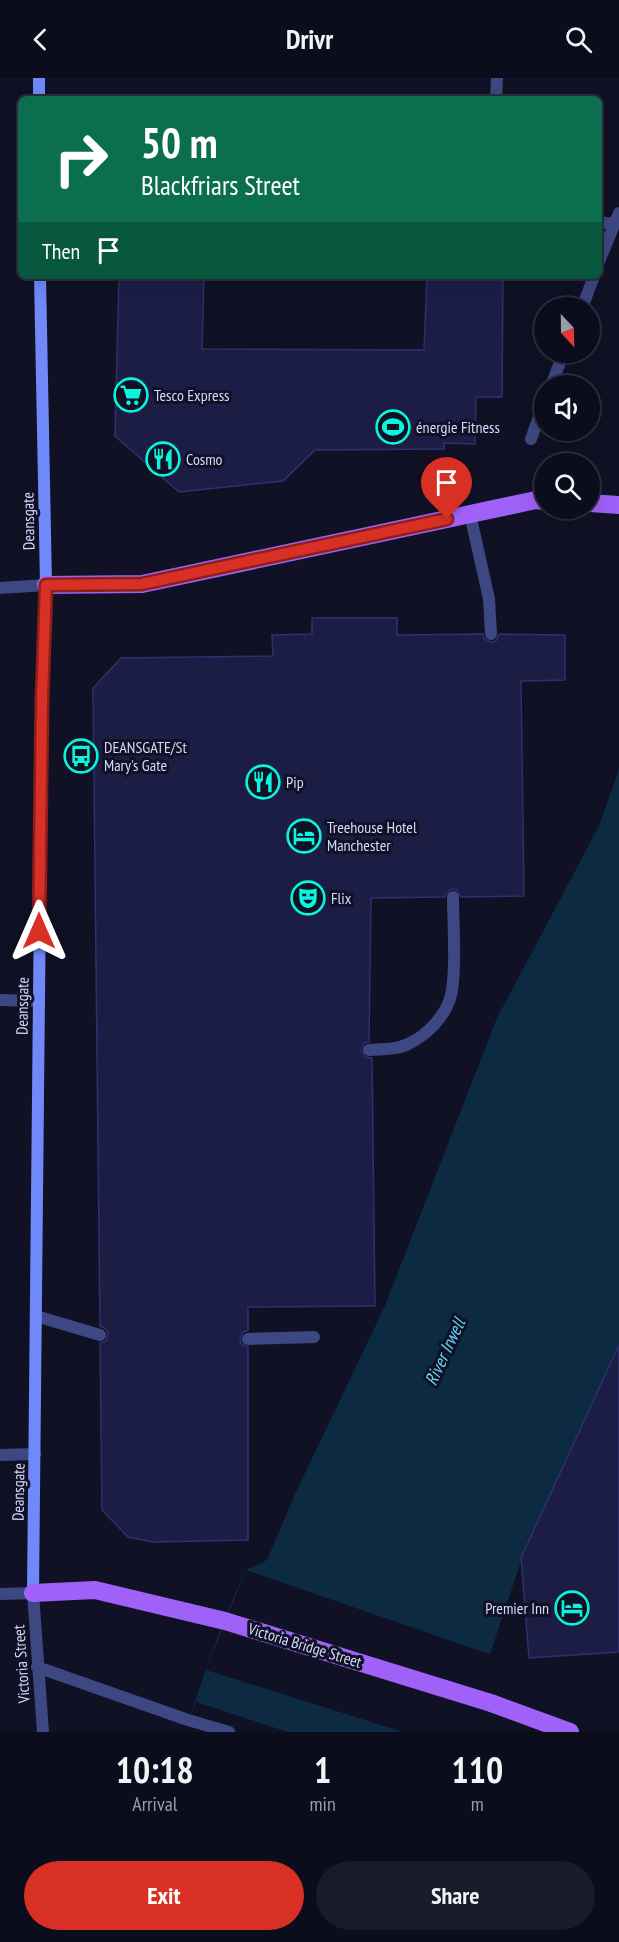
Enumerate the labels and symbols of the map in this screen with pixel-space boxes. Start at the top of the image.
north arrow [534,297,600,363]
supermarket icon: Tesco Express [113,377,149,413]
place label: Tesco Express [154,385,229,405]
sports icon: énergie Fitness [375,409,411,445]
place label: énergie Fitness [416,417,500,437]
restaurant icon: Cosmo [145,441,181,477]
place label: Cosmo [186,449,223,469]
pin [421,457,472,519]
street label: Deansgate [17,492,39,550]
place label: DEANSGATE/St Mary's Gate [104,737,187,775]
bus stop icon: DEANSGATE/St Mary's Gate [63,738,99,774]
restaurant icon: Pip [245,764,281,800]
place label: Pip [286,772,304,792]
place label: Treehouse Hotel Manchester [327,817,417,855]
hotel icon: Treehouse Hotel Manchester [286,818,322,854]
theatre icon: Flix [290,880,326,916]
place label: Flix [331,888,352,908]
position arrow [7,899,71,963]
street label: Deansgate [11,977,33,1035]
water label: River Irwell [419,1313,471,1389]
street label: Deansgate [7,1463,29,1521]
hotel icon: Premier Inn [554,1590,590,1626]
place label: Premier Inn [485,1598,549,1618]
street label: Victoria Bridge Street [245,1618,365,1672]
street label: Victoria Street [8,1624,34,1705]

